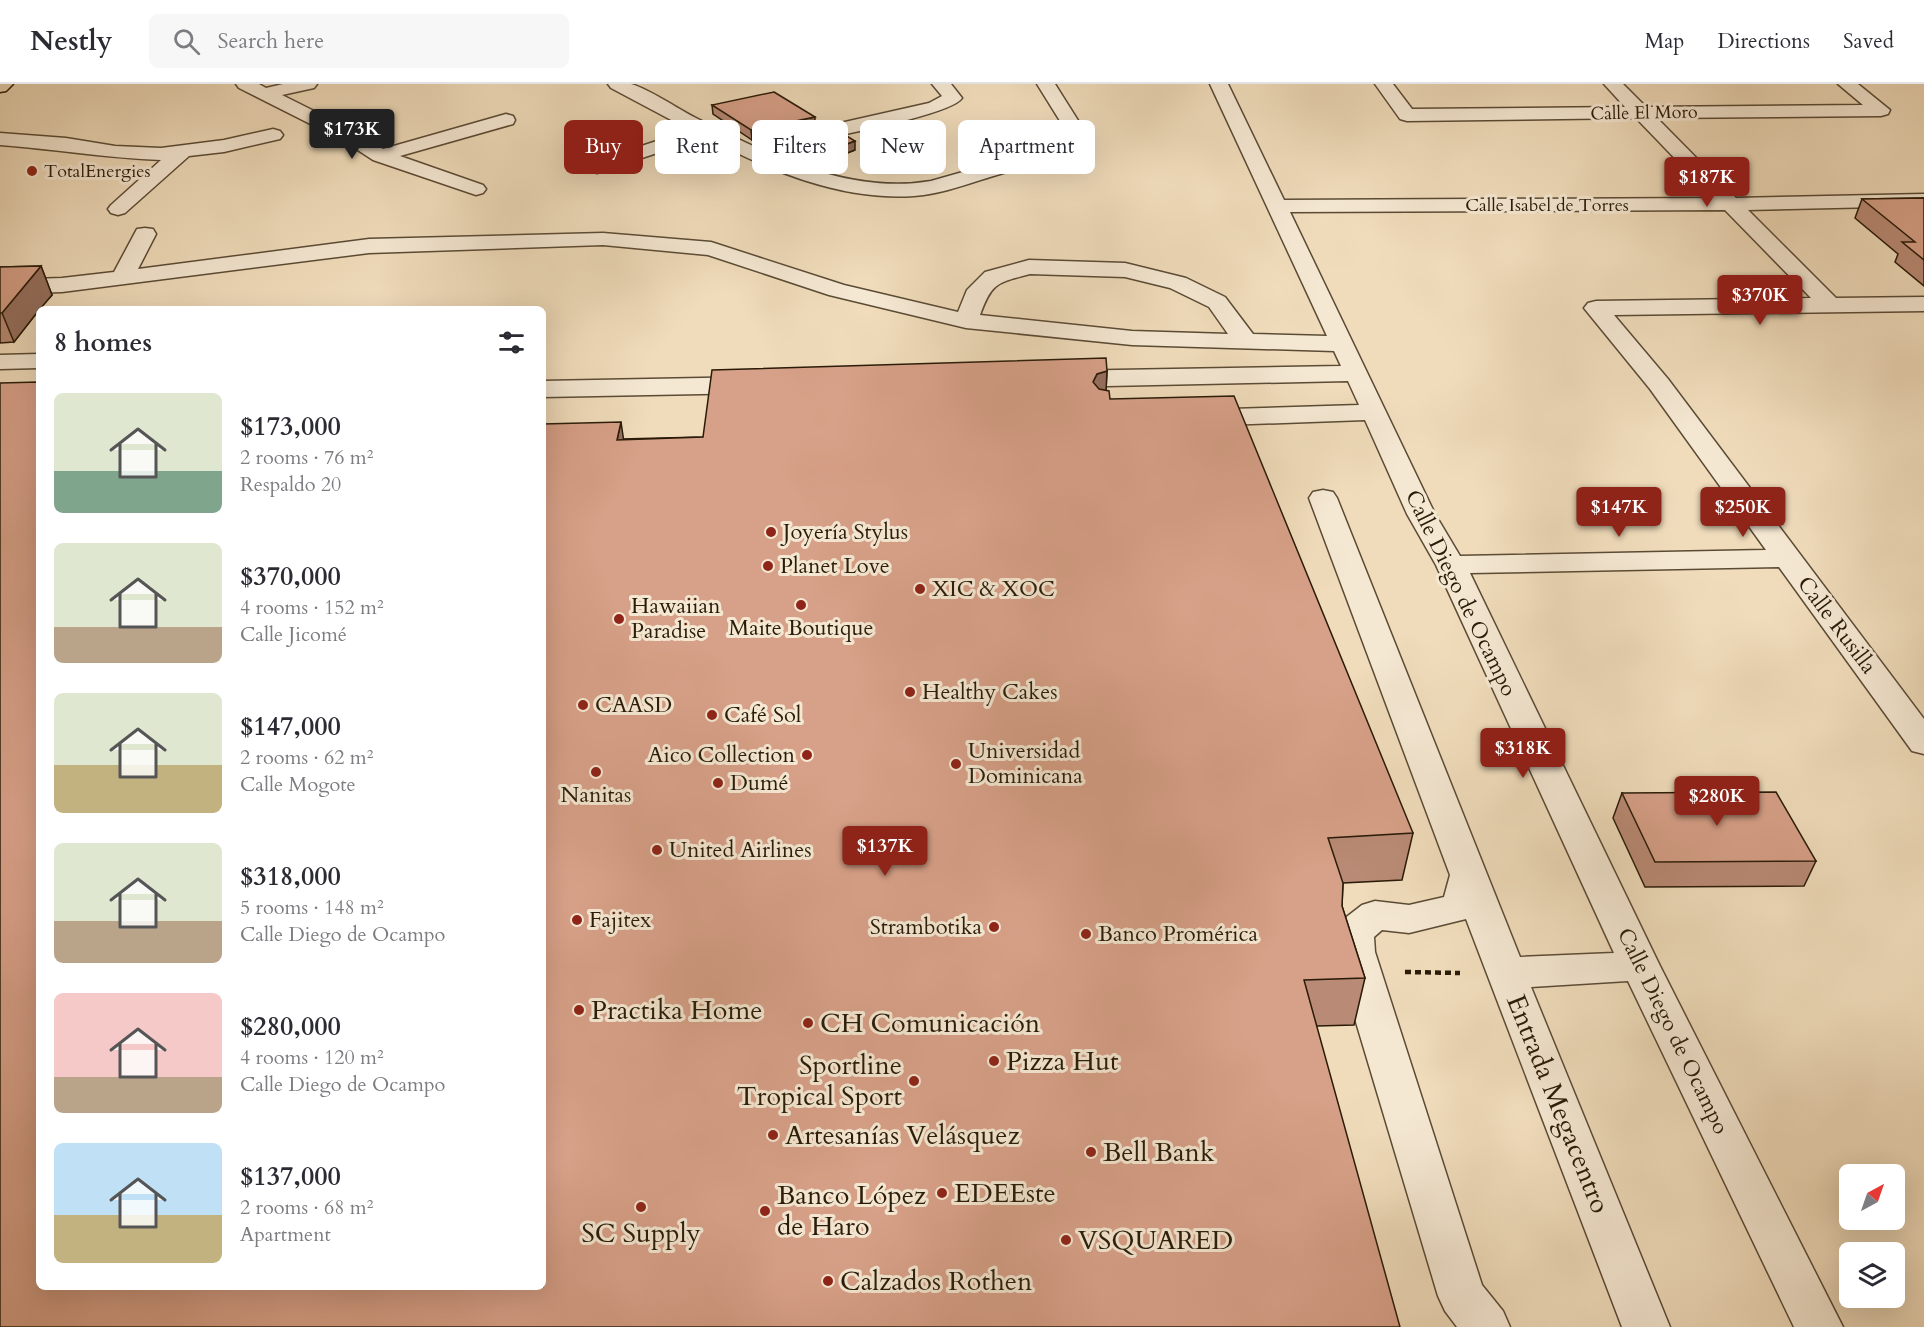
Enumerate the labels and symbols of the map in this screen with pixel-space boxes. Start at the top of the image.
street label: Calle El Moro [1590,100,1698,126]
pin: $173K [310,109,394,160]
pin: $187K [1665,157,1749,208]
place label: TotalEnergies [44,159,150,184]
marker: TotalEnergies [25,164,39,178]
street label: Calle Isabel de Torres [1465,193,1629,218]
pin: $370K [1718,275,1802,326]
street label: Calle Diego de Ocampo [1398,485,1524,701]
pin: $147K [1577,487,1661,538]
pin: $250K [1701,487,1785,538]
place label: Joyería Stylus [780,517,908,547]
marker: Joyería Stylus [764,525,778,539]
place label: Planet Love [780,551,890,581]
marker: Planet Love [761,559,775,573]
street label: Calle Rusilla [1790,570,1884,680]
place label: XIC & XOC [932,574,1055,604]
marker: XIC & XOC [913,582,927,596]
place label: Hawaiian Paradise [631,591,721,646]
marker: Maite Boutique [794,598,808,612]
marker: Hawaiian Paradise [612,612,626,626]
place label: Maite Boutique [728,613,874,643]
place label: Healthy Cakes [922,677,1058,707]
marker: Healthy Cakes [903,685,917,699]
place label: CAASD [595,690,672,720]
marker: CAASD [576,698,590,712]
place label: Café Sol [724,700,802,730]
marker: Café Sol [705,708,719,722]
pin: $318K [1481,728,1565,779]
place label: Universidad Dominicana [968,736,1083,791]
place label: Aico Collection [648,740,795,770]
marker: Aico Collection [800,748,814,762]
marker: Universidad Dominicana [949,757,963,771]
marker: Nanitas [589,765,603,779]
place label: Dumé [730,768,789,798]
marker: Dumé [711,776,725,790]
pin: $280K [1675,776,1759,827]
place label: Nanitas [561,780,631,810]
pin: $137K [843,826,927,877]
place label: United Airlines [669,835,812,865]
marker: United Airlines [650,843,664,857]
place label: Fajitex [589,905,651,935]
place label: Strambotika [870,912,982,942]
marker: Fajitex [570,913,584,927]
place label: Banco Promérica [1098,919,1259,949]
marker: Strambotika [987,920,1001,934]
street label: Calle Diego de Ocampo [1610,923,1736,1139]
marker: Banco Promérica [1079,927,1093,941]
street label: Entrada Megacentro [1497,989,1619,1219]
place label: Practika Home [591,992,763,1029]
marker: Practika Home [572,1003,586,1017]
place label: CH Comunicación [820,1005,1041,1042]
marker: CH Comunicación [801,1016,815,1030]
place label: Pizza Hut [1006,1043,1119,1080]
place label: Sportline Tropical Sport [737,1047,902,1115]
marker: Pizza Hut [987,1054,1001,1068]
marker: Sportline Tropical Sport [907,1074,921,1088]
place label: Artesanías Velásquez [785,1117,1020,1154]
marker: Artesanías Velásquez [766,1128,780,1142]
place label: Bell Bank [1103,1134,1215,1171]
marker: Bell Bank [1084,1145,1098,1159]
north arrow [1839,1164,1905,1230]
place label: EDEEste [954,1175,1056,1212]
place label: Banco López de Haro [777,1177,926,1245]
marker: EDEEste [935,1186,949,1200]
marker: SC Supply [634,1200,648,1214]
marker: Banco López de Haro [758,1204,772,1218]
place label: SC Supply [581,1215,701,1252]
place label: VSQUARED [1078,1222,1233,1259]
marker: VSQUARED [1059,1233,1073,1247]
place label: Calzados Rothen [840,1263,1033,1300]
marker: Calzados Rothen [821,1274,835,1288]

